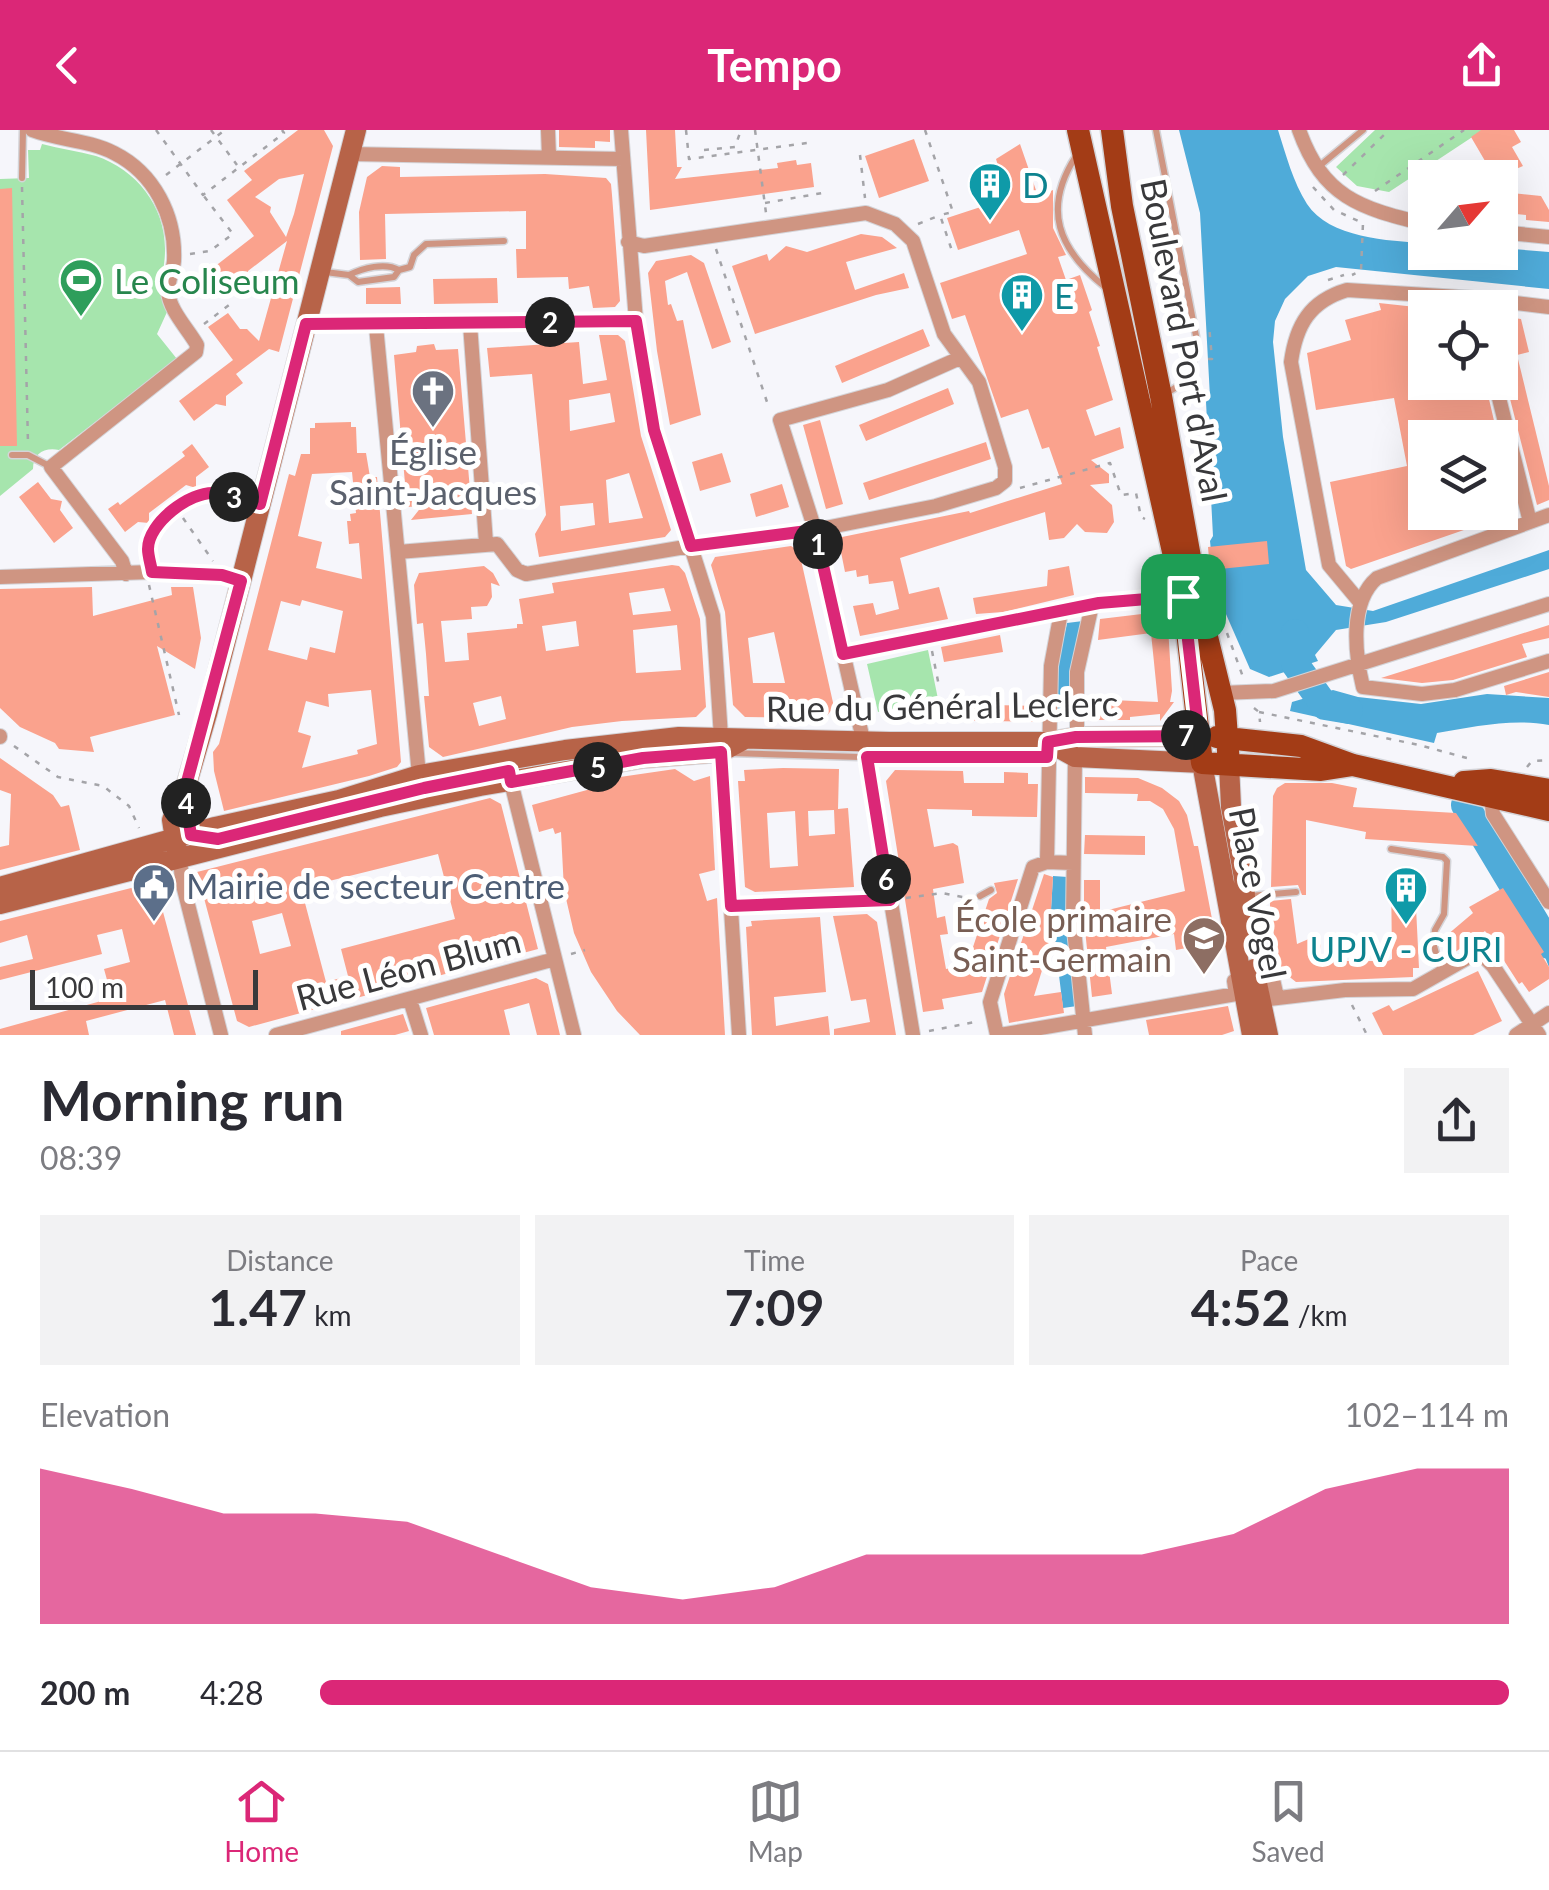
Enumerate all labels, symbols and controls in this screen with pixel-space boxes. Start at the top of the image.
icon: back [40,38,95,93]
text: Tempo [707,38,842,92]
icon: share [1454,38,1509,93]
north arrow [1408,160,1518,270]
map controls [1408,160,1518,530]
building icon: D [967,161,1013,222]
place label: D [1022,163,1049,205]
street label: Boulevard Port d'Aval [1133,175,1237,505]
sports icon: Le Coliseum [58,257,104,318]
place label: Le Coliseum [114,259,300,301]
building icon: E [999,272,1045,333]
place label: E [1054,274,1074,316]
button: locate [1408,290,1518,400]
pin: 2 [525,297,575,347]
text: 2 [542,305,558,339]
church icon: Église Saint-Jacques [410,368,456,429]
button: layers [1408,420,1518,530]
place label: Église Saint-Jacques [329,430,537,512]
pin: 3 [209,472,259,522]
text: 3 [226,480,242,514]
pin: 1 [793,519,843,569]
text: 1 [810,527,826,561]
pin [1141,554,1226,639]
icon: arrive [1156,569,1211,624]
street label: Rue du Général Leclerc [765,681,1119,729]
pin: 7 [1161,710,1211,760]
text: 7 [1178,718,1194,752]
pin: 5 [573,742,623,792]
text: 5 [590,750,606,784]
pin: 4 [161,778,211,828]
text: 4 [178,786,194,820]
street label: Place Vogel [1222,803,1296,983]
pin: 6 [861,854,911,904]
public building icon: Mairie de secteur Centre [131,862,177,923]
text: 6 [878,862,894,896]
place label: Mairie de secteur Centre [186,864,565,906]
building icon: UPJV - CURI [1383,865,1429,926]
place label: École primaire Saint-Germain [952,897,1172,979]
school or university icon: École primaire Saint-Germain [1181,915,1227,976]
street label: Rue Léon Blum [291,918,525,1018]
place label: UPJV - CURI [1310,927,1502,969]
scale bar [30,965,258,1010]
text: 100 m [45,970,124,1004]
text: Morning run [40,1067,344,1133]
button: share [1404,1068,1509,1173]
text: 08:39 [40,1138,122,1177]
text: Distance [226,1243,334,1277]
text: Time [744,1243,805,1277]
text: Pace [1240,1243,1298,1277]
text: 1.47 [208,1277,307,1337]
text: 7:09 [725,1277,824,1337]
text: 4:52 [1191,1277,1291,1337]
text: km [307,1298,351,1332]
text: /km [1291,1298,1348,1332]
text: Elevation [40,1395,170,1434]
text: 102–114 m [1345,1395,1509,1434]
text: 200 m [40,1673,130,1712]
text: 4:28 [200,1673,264,1712]
tab: Home [224,1774,299,1868]
tab: Map [748,1774,803,1868]
tab: Saved [1252,1774,1325,1868]

